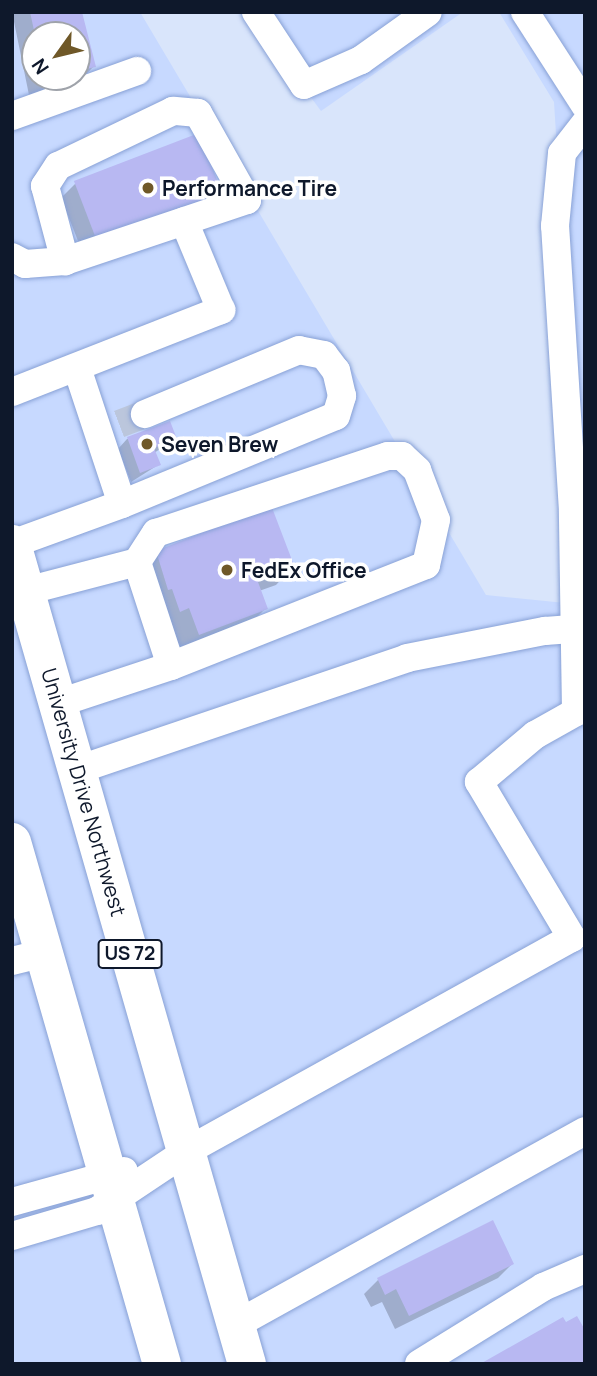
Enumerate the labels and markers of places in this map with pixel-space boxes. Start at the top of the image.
place label: Performance Tire [162,175,337,201]
marker: Performance Tire [140,180,156,196]
place label: Seven Brew [161,431,278,457]
marker: Seven Brew [139,436,155,452]
place label: FedEx Office [241,557,367,583]
marker: FedEx Office [219,562,235,578]

